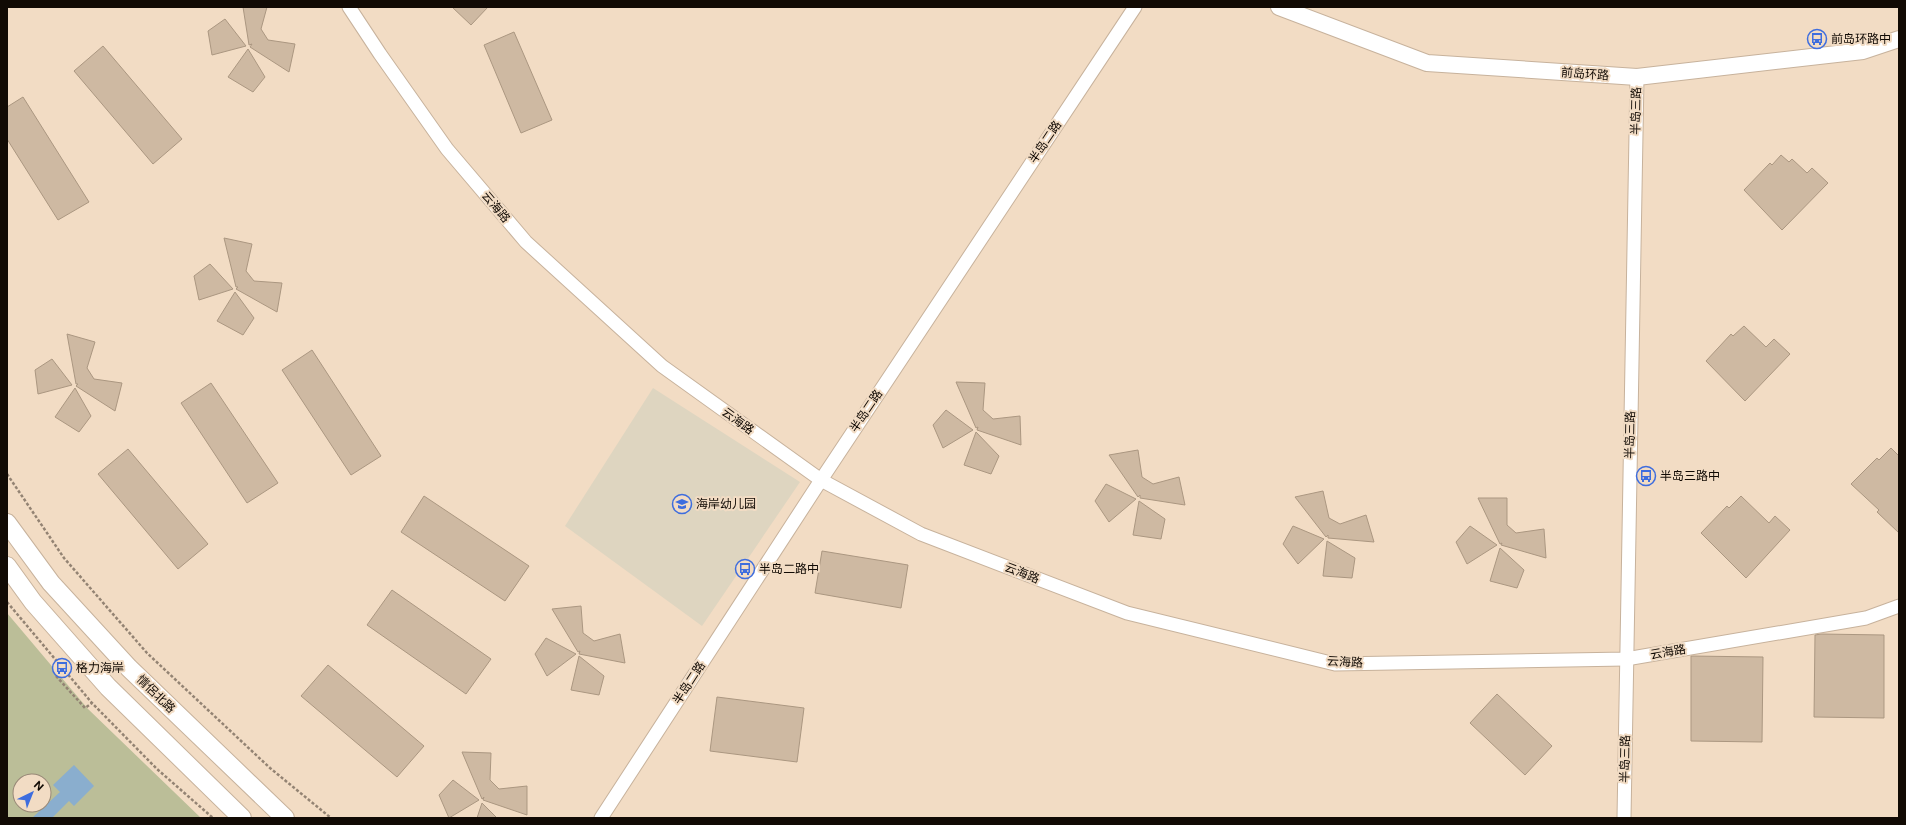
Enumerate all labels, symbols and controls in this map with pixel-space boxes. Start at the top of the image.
bus stop icon: 前岛环路中 [1806,28,1828,50]
place label: 前岛环路中 [1831,32,1891,46]
street label: 前岛环路 [1561,65,1609,83]
street label: 半岛三路 [1629,87,1643,135]
street label: 半岛二路 [1026,118,1064,166]
street label: 云海路 [479,189,513,225]
street label: 半岛二路 [847,387,885,435]
street label: 云海路 [719,405,757,437]
street label: 半岛三路 [1623,411,1637,459]
bus stop icon: 半岛三路中 [1635,465,1657,487]
place label: 半岛三路中 [1660,469,1720,483]
school or university icon: 海岸幼儿园 [671,493,693,515]
place label: 海岸幼儿园 [696,497,756,511]
bus stop icon: 半岛二路中 [734,558,756,580]
street label: 云海路 [1003,560,1041,586]
place label: 半岛二路中 [759,562,819,576]
street label: 云海路 [1649,642,1687,662]
street label: 云海路 [1327,654,1363,670]
bus stop icon: 格力海岸 [51,657,73,679]
street label: 半岛二路 [670,659,708,707]
place label: 格力海岸 [76,661,124,675]
street label: 情侶北路 [134,672,178,716]
street label: 半岛三路 [1618,735,1632,783]
north arrow [12,773,52,813]
text: N [32,778,46,793]

